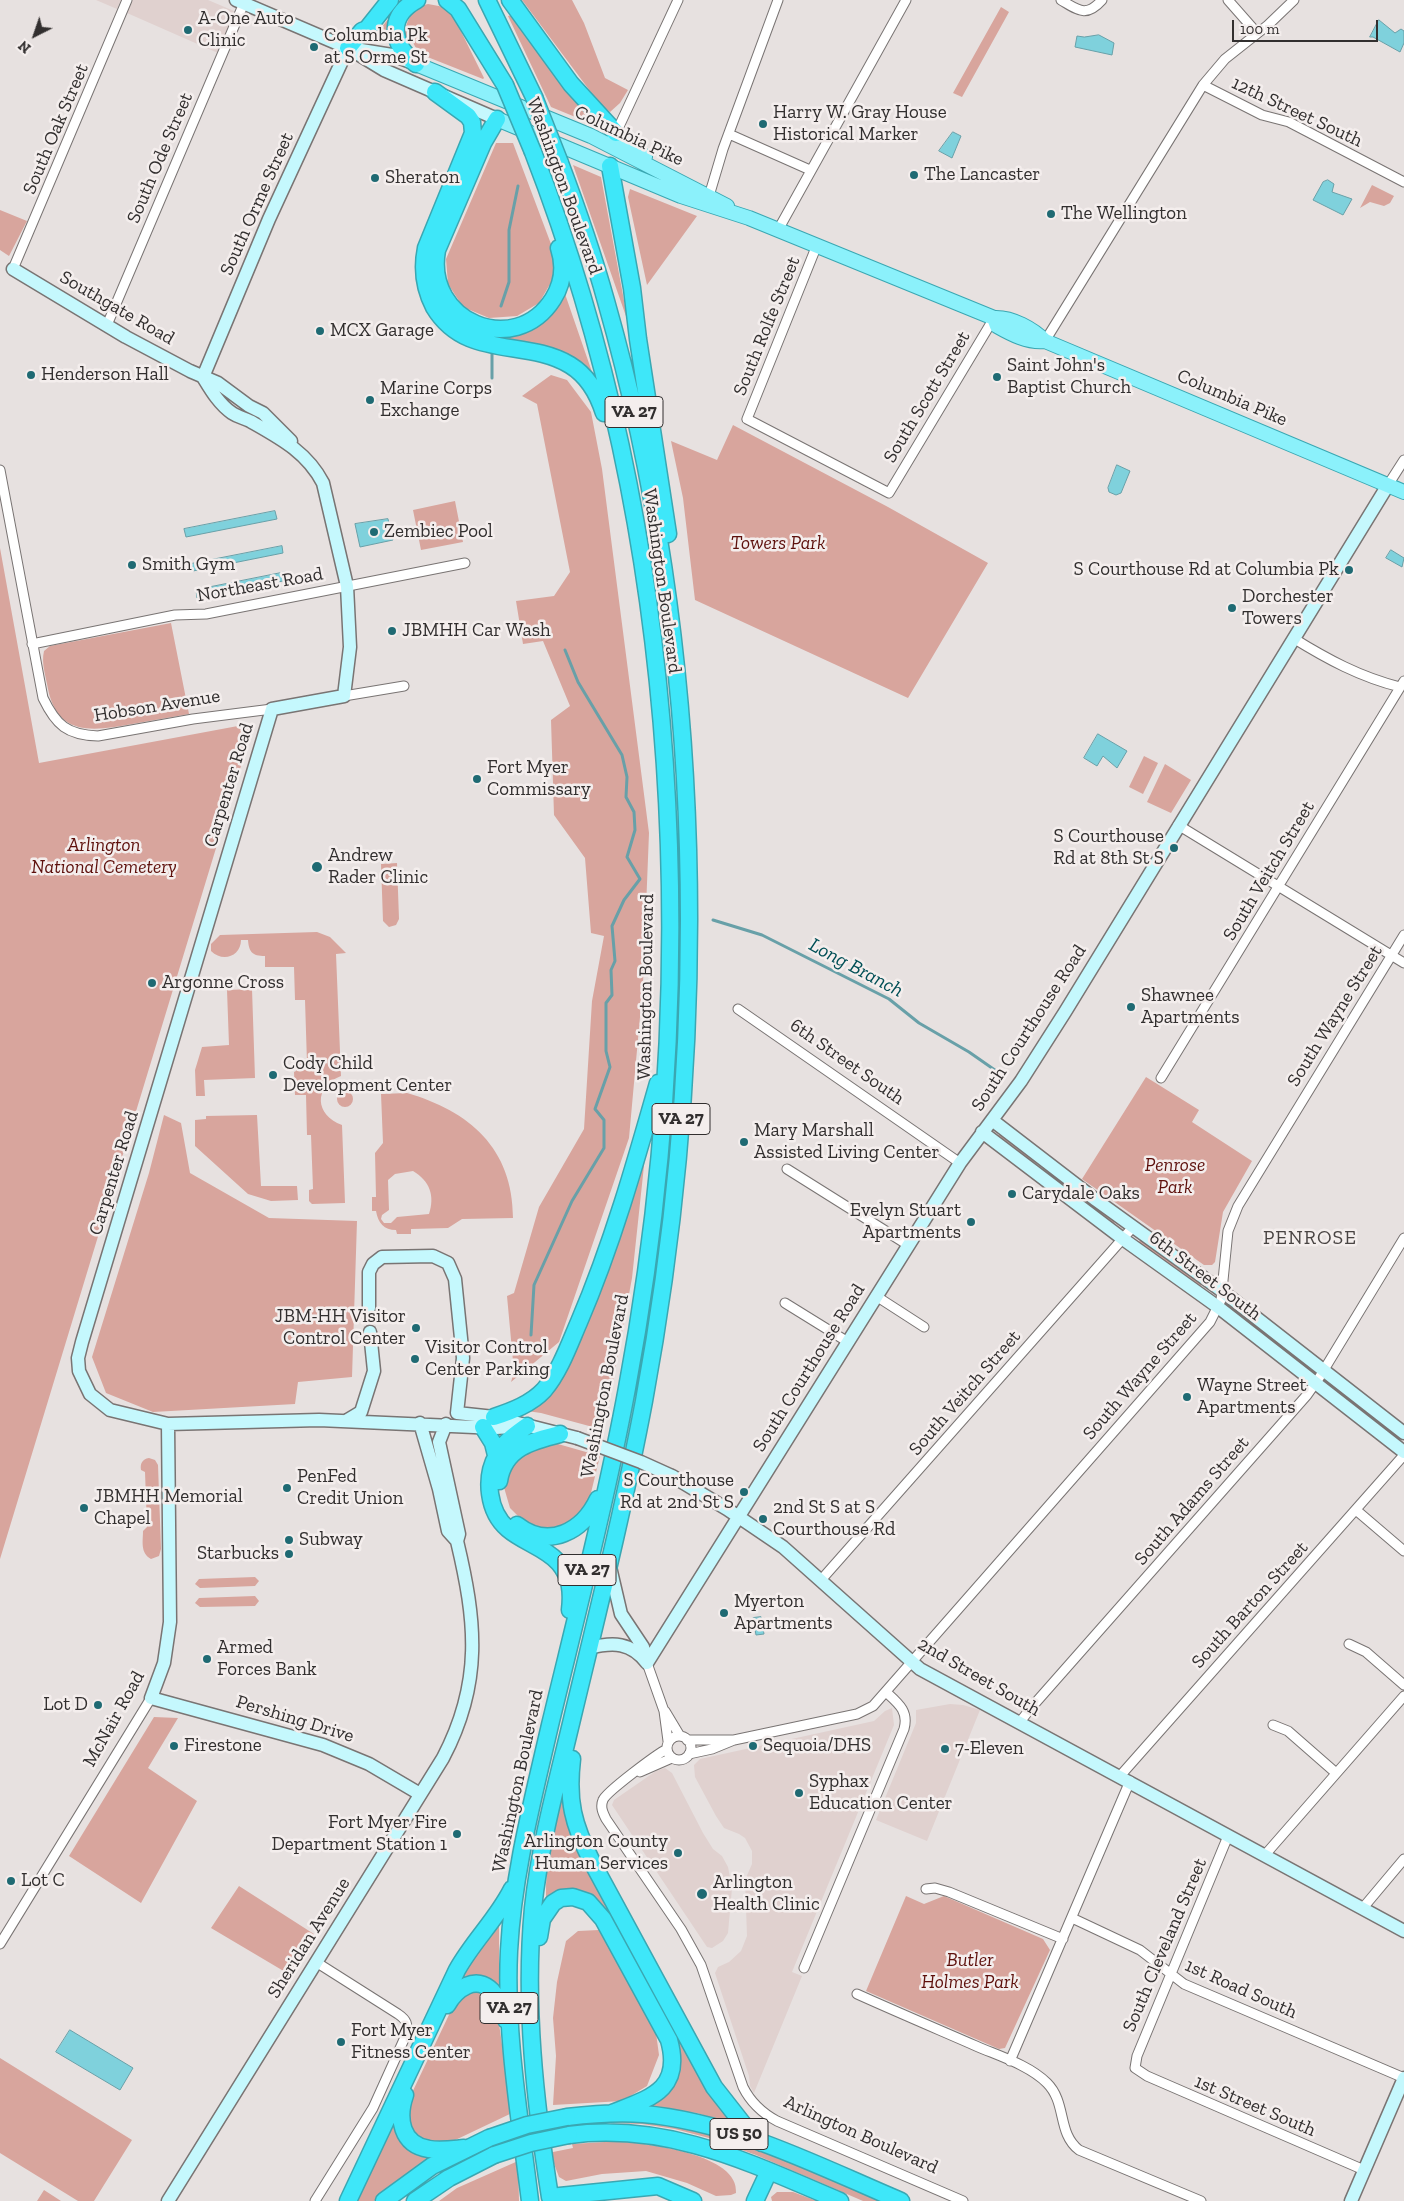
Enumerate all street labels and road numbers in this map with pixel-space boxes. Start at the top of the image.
street label: South Oak Street [18,60,94,198]
street label: 12th Street South [1228,72,1366,152]
street label: South Ode Street [122,89,198,227]
street label: Washington Boulevard [521,94,607,278]
street label: Columbia Pike [571,101,687,171]
street label: South Orme Street [215,129,299,279]
street label: South Rolfe Street [729,253,805,399]
street label: Southgate Road [55,266,179,350]
street label: South Scott Street [879,327,975,467]
street label: Columbia Pike [1173,364,1291,432]
road number: VA 27 [605,397,663,428]
street label: Washington Boulevard [638,487,686,675]
street label: Northeast Road [195,563,325,607]
street label: Hobson Avenue [92,685,222,727]
street label: Carpenter Road [199,720,259,850]
street label: South Veitch Street [1218,797,1320,945]
street label: Washington Boulevard [633,894,659,1080]
street label: South Courthouse Road [967,941,1091,1115]
street label: South Wayne Street [1282,941,1388,1091]
street label: 6th Street South [785,1014,909,1110]
road number: VA 27 [652,1104,710,1134]
street label: Carpenter Road [84,1108,144,1238]
street label: 6th Street South [1144,1226,1266,1326]
street label: South Courthouse Road [748,1280,870,1456]
street label: Washington Boulevard [576,1292,634,1480]
street label: South Wayne Street [1078,1307,1202,1445]
street label: South Veitch Street [904,1326,1026,1460]
street label: South Adams Street [1130,1432,1254,1570]
street label: South Barton Street [1187,1537,1313,1673]
road number: VA 27 [558,1554,616,1586]
street label: 2nd Street South [914,1633,1044,1721]
street label: McNair Road [78,1667,150,1771]
street label: Washington Boulevard [487,1687,549,1875]
street label: Pershing Drive [233,1690,357,1748]
street label: South Cleveland Street [1118,1855,1212,2035]
street label: Sheridan Avenue [263,1873,355,2003]
street label: 1st Road South [1181,1954,1301,2024]
road number: VA 27 [480,1992,538,2024]
street label: 1st Street South [1191,2070,1319,2142]
street label: Arlington Boulevard [780,2091,942,2179]
road number: US 50 [710,2118,768,2150]

